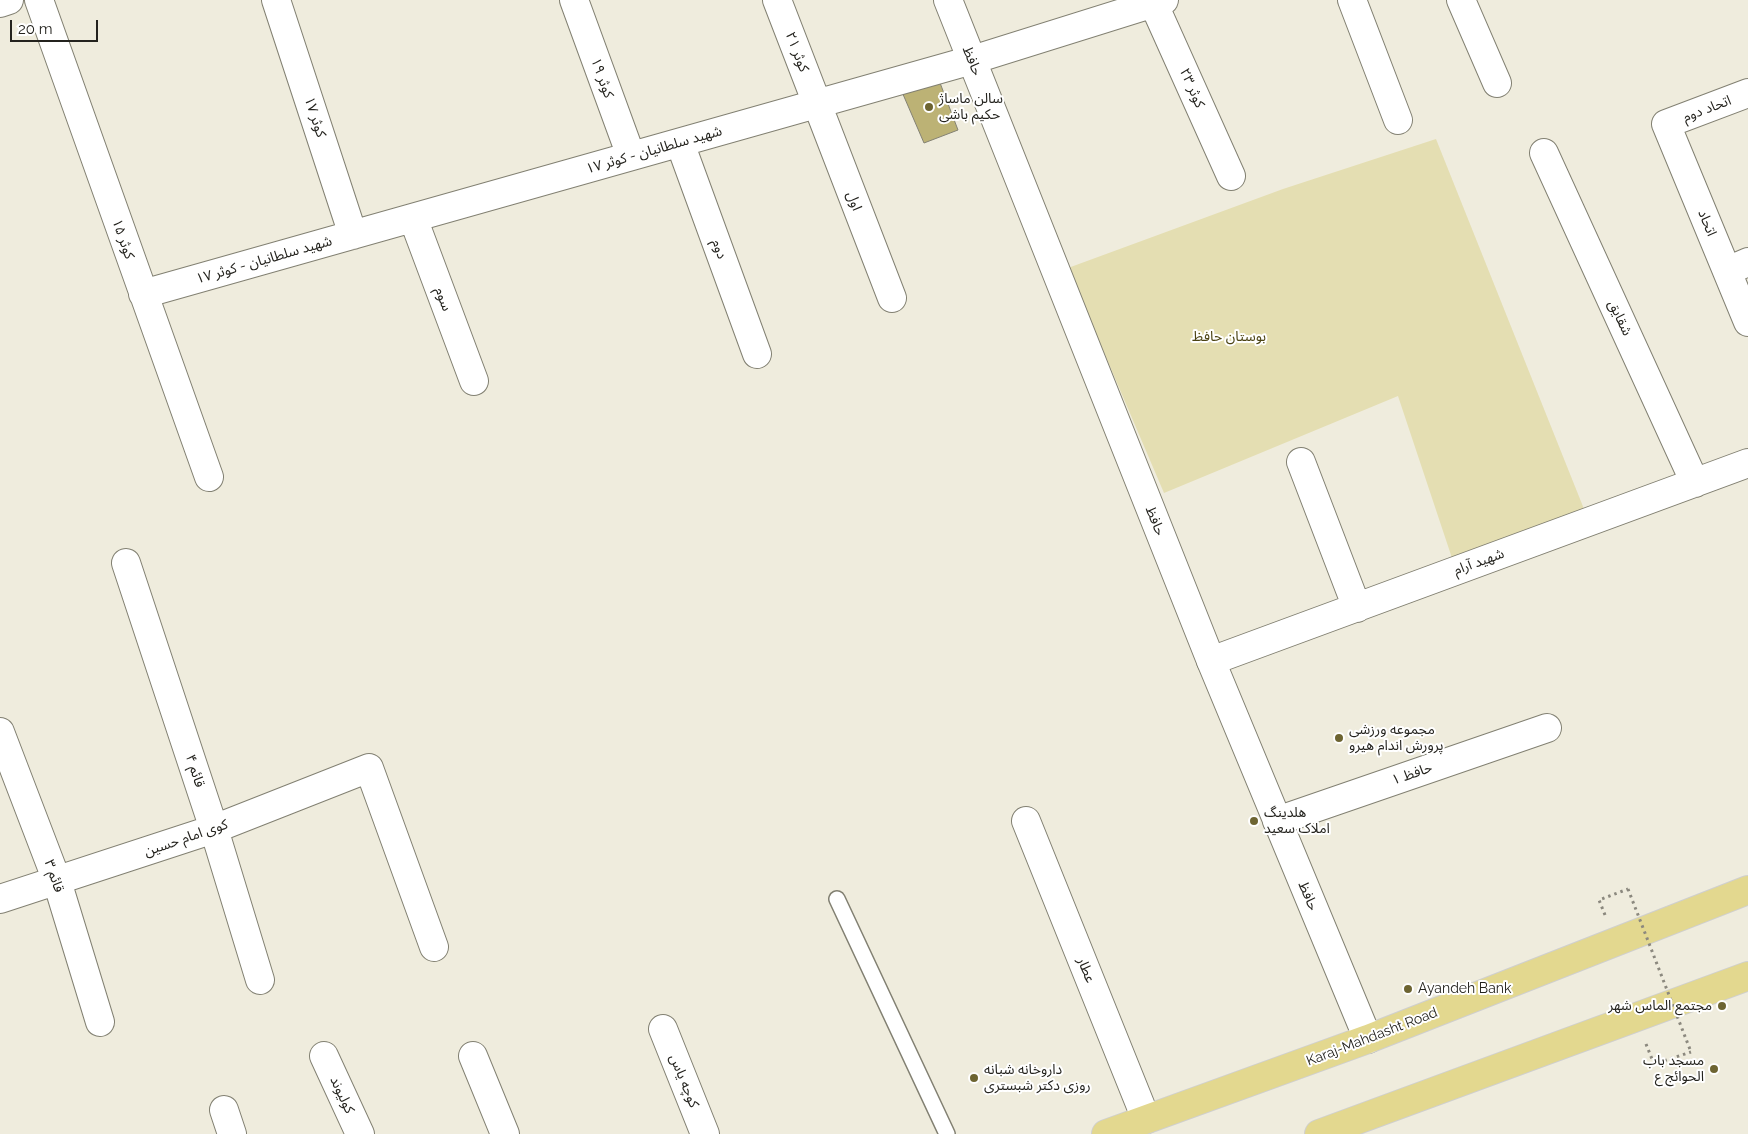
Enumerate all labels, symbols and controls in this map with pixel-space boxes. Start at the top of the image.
scale bar [12,10,100,42]
text: 20 m [18,20,53,38]
street label: کوثر ۲۱ [782,30,812,74]
street label: حافظ [959,44,985,78]
street label: کوثر ۱۹ [587,56,617,100]
street label: کوثر ۲۳ [1176,66,1208,110]
place label: سالن ماساژ حکیم باشی [939,91,1003,124]
street label: اتحاد دوم [1680,92,1734,126]
street label: کوثر ۱۷ [301,95,329,139]
marker: سالن ماساژ حکیم باشی [923,101,935,113]
street label: شهید سلطانیان - کوثر ۱۷ [584,123,724,177]
street label: اول [843,189,865,213]
street label: اتحاد [1694,207,1720,239]
street label: کوثر ۱۵ [108,217,138,261]
street label: شهید سلطانیان - کوثر ۱۷ [194,233,334,287]
street label: دوم [708,237,730,261]
street label: سوم [431,285,455,313]
street label: شقایق [1604,297,1636,339]
park label: بوستان حافظ [1192,329,1266,345]
street label: حافظ [1142,504,1168,538]
street label: شهید آرام [1451,545,1507,579]
place label: مجموعه ورزشی پرورش اندام هیرو [1349,722,1443,754]
marker: مجموعه ورزشی پرورش اندام هیرو [1333,732,1345,744]
street label: قائم ۴ [182,752,208,790]
street label: حافظ ۱ [1390,759,1434,789]
place label: هلدینگ املاک سعید [1264,805,1330,838]
marker: هلدینگ املاک سعید [1248,815,1260,827]
street label: کوی امام حسین [142,816,230,860]
street label: قائم ۳ [41,857,67,895]
street label: حافظ [1294,879,1322,913]
street label: عطار [1073,955,1099,985]
place label: Ayandeh Bank [1418,981,1511,997]
marker: Ayandeh Bank [1402,983,1414,995]
place label: مجتمع الماس شهر [1608,998,1712,1014]
marker: مجتمع الماس شهر [1716,1000,1728,1012]
street label: Karaj-Mahdasht Road [1304,1004,1440,1070]
street label: کوچه یاس [666,1052,702,1110]
place label: مسجد باب الحوائج ع [1643,1053,1704,1086]
place label: داروخانه شبانه روزی دکتر شبستری [984,1062,1091,1094]
marker: مسجد باب الحوائج ع [1708,1063,1720,1075]
marker: داروخانه شبانه روزی دکتر شبستری [968,1072,980,1084]
street label: کولیوند [326,1074,358,1116]

